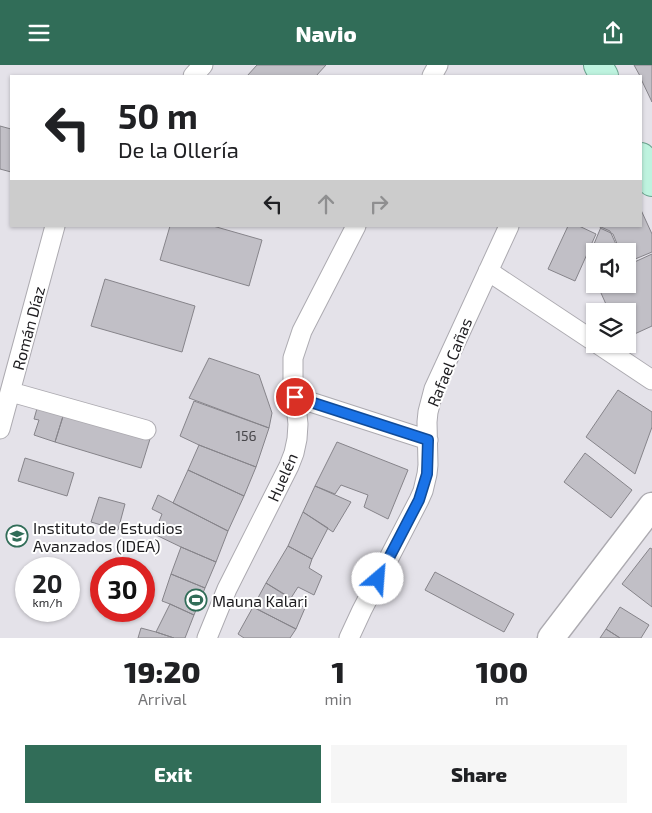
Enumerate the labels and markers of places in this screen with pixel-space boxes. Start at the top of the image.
pin [274,376,316,418]
place label: Instituto de Estudios Avanzados (IDEA) [33,518,183,555]
school or university icon: Instituto de Estudios Avanzados (IDEA) [5,524,29,548]
sports icon: Mauna Kalari [184,588,208,612]
place label: Mauna Kalari [212,591,308,610]

